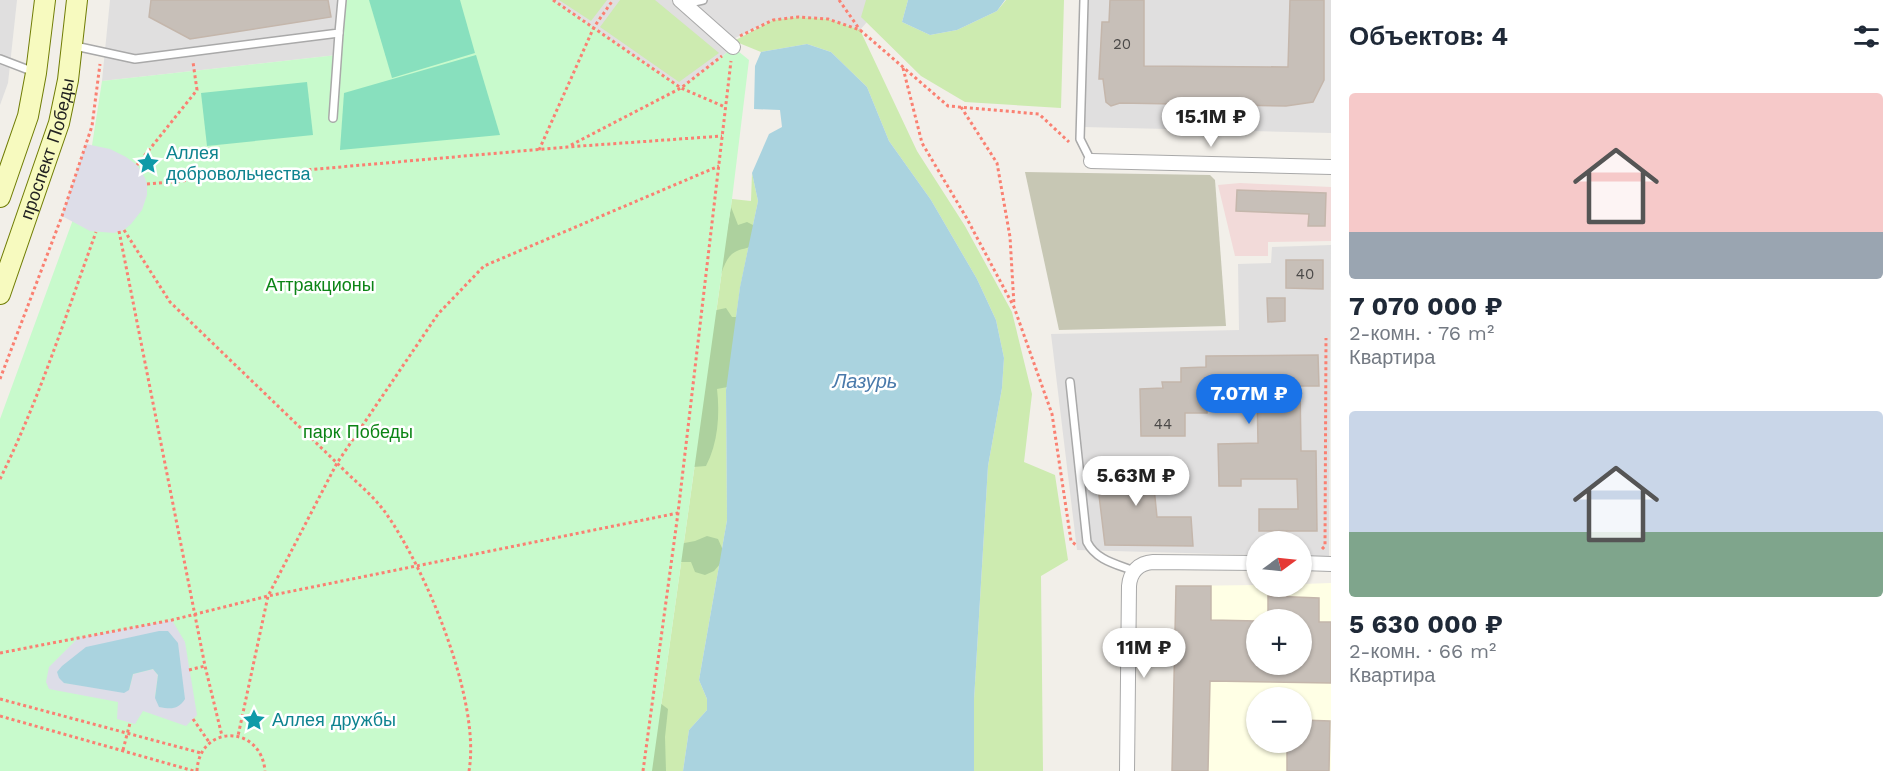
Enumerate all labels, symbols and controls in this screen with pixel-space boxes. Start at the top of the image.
icon: filters [1850,20,1883,53]
text: Объектов: 4 [1349,21,1508,51]
house number: 20 [1113,35,1131,53]
street label: проспект Победы [16,76,78,222]
pin: 15.1M ₽ [1156,97,1266,148]
text: 15.1M ₽ [1176,104,1246,128]
icon: home [1562,132,1670,240]
place label: Аллея добровольчества [166,142,311,184]
place icon: Аллея добровольчества [135,150,161,176]
house number: 40 [1296,265,1314,283]
park label: Аттракционы [265,274,375,295]
text: 7 070 000 ₽ [1349,291,1503,321]
text: 2-комн. · 76 m² [1349,321,1494,345]
text: Квартира [1349,345,1435,369]
water label: Лазурь [831,369,897,393]
pin: 7.07M ₽ [1194,374,1304,425]
text: 7.07M ₽ [1210,381,1288,405]
house number: 44 [1154,415,1172,433]
park label: парк Победы [303,421,413,442]
icon: home [1562,450,1670,558]
pin: 5.63M ₽ [1081,456,1191,507]
text: 5.63M ₽ [1096,463,1176,487]
north arrow [1246,531,1312,597]
map controls [1246,531,1312,753]
button: + [1246,609,1312,675]
text: 5 630 000 ₽ [1349,609,1503,639]
pin: 11M ₽ [1102,628,1186,679]
text: 11M ₽ [1117,635,1171,659]
text: 2-комн. · 66 m² [1349,639,1496,663]
text: Квартира [1349,663,1435,687]
button: − [1246,687,1312,753]
place icon: Аллея дружбы [241,707,267,733]
place label: Аллея дружбы [272,709,396,730]

